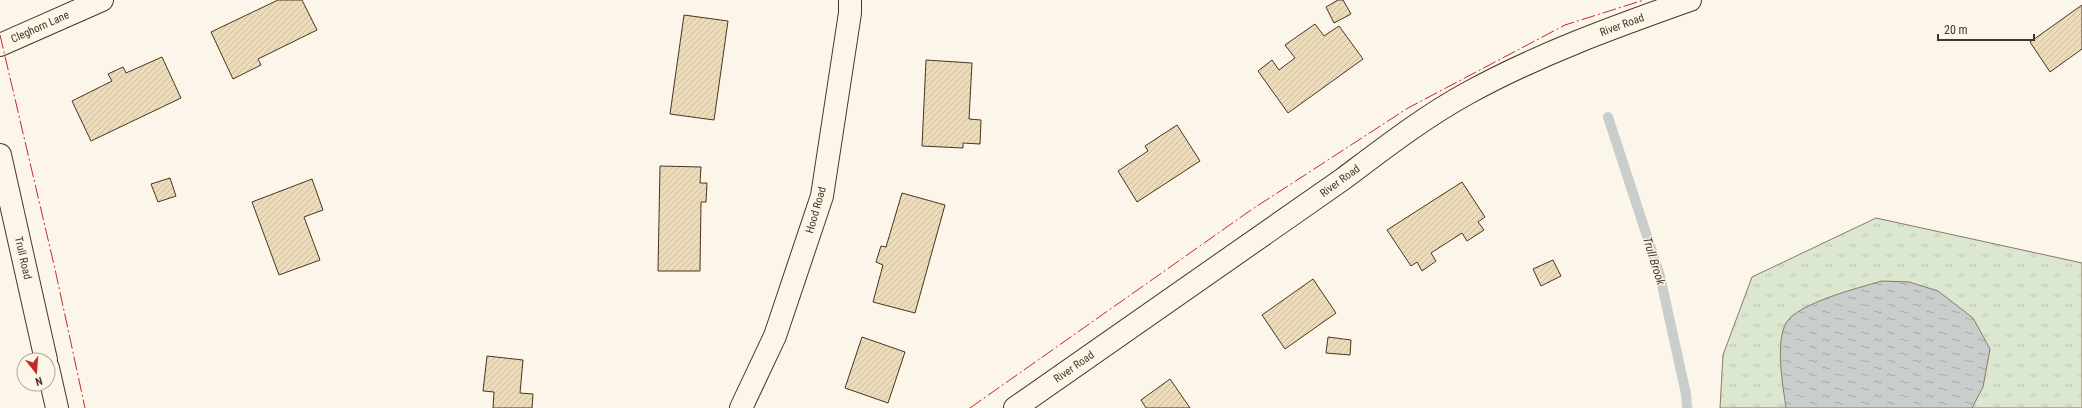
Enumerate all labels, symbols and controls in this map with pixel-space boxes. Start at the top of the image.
street label: Cleghorn Lane [9,8,71,46]
street label: River Road [1598,11,1646,39]
scale bar [1938,16,2034,42]
text: 20 m [1944,23,1968,37]
street label: River Road [1318,162,1362,200]
street label: Hood Road [803,185,829,235]
street label: Trull Road [12,235,34,281]
water label: Trull Brook [1640,235,1668,287]
street label: River Road [1051,348,1097,386]
north arrow [16,352,56,392]
text: N [33,374,44,388]

